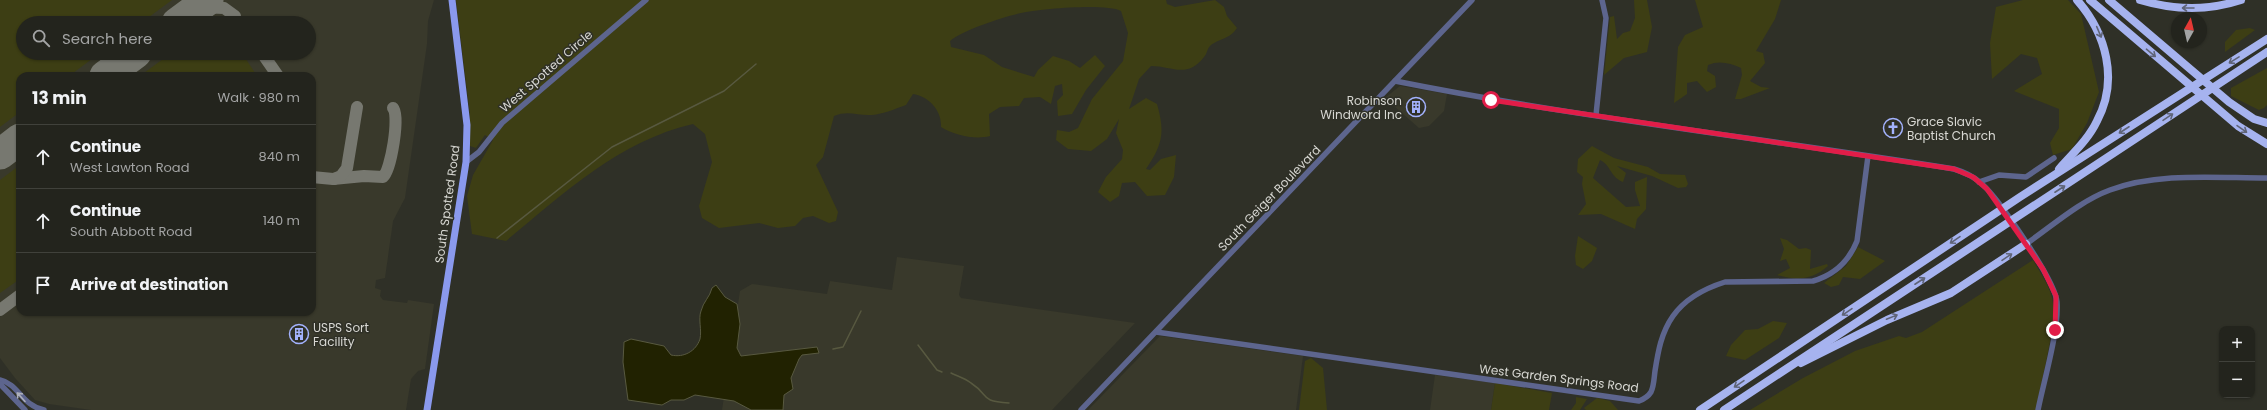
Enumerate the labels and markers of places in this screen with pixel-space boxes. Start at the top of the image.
place label: Robinson Windword Inc [1320,92,1402,123]
building icon: Robinson Windword Inc [1405,96,1427,118]
place label: Grace Slavic Baptist Church [1907,113,1996,144]
church icon: Grace Slavic Baptist Church [1882,117,1904,139]
place label: USPS Sort Facility [313,319,369,350]
building icon: USPS Sort Facility [288,323,310,345]

